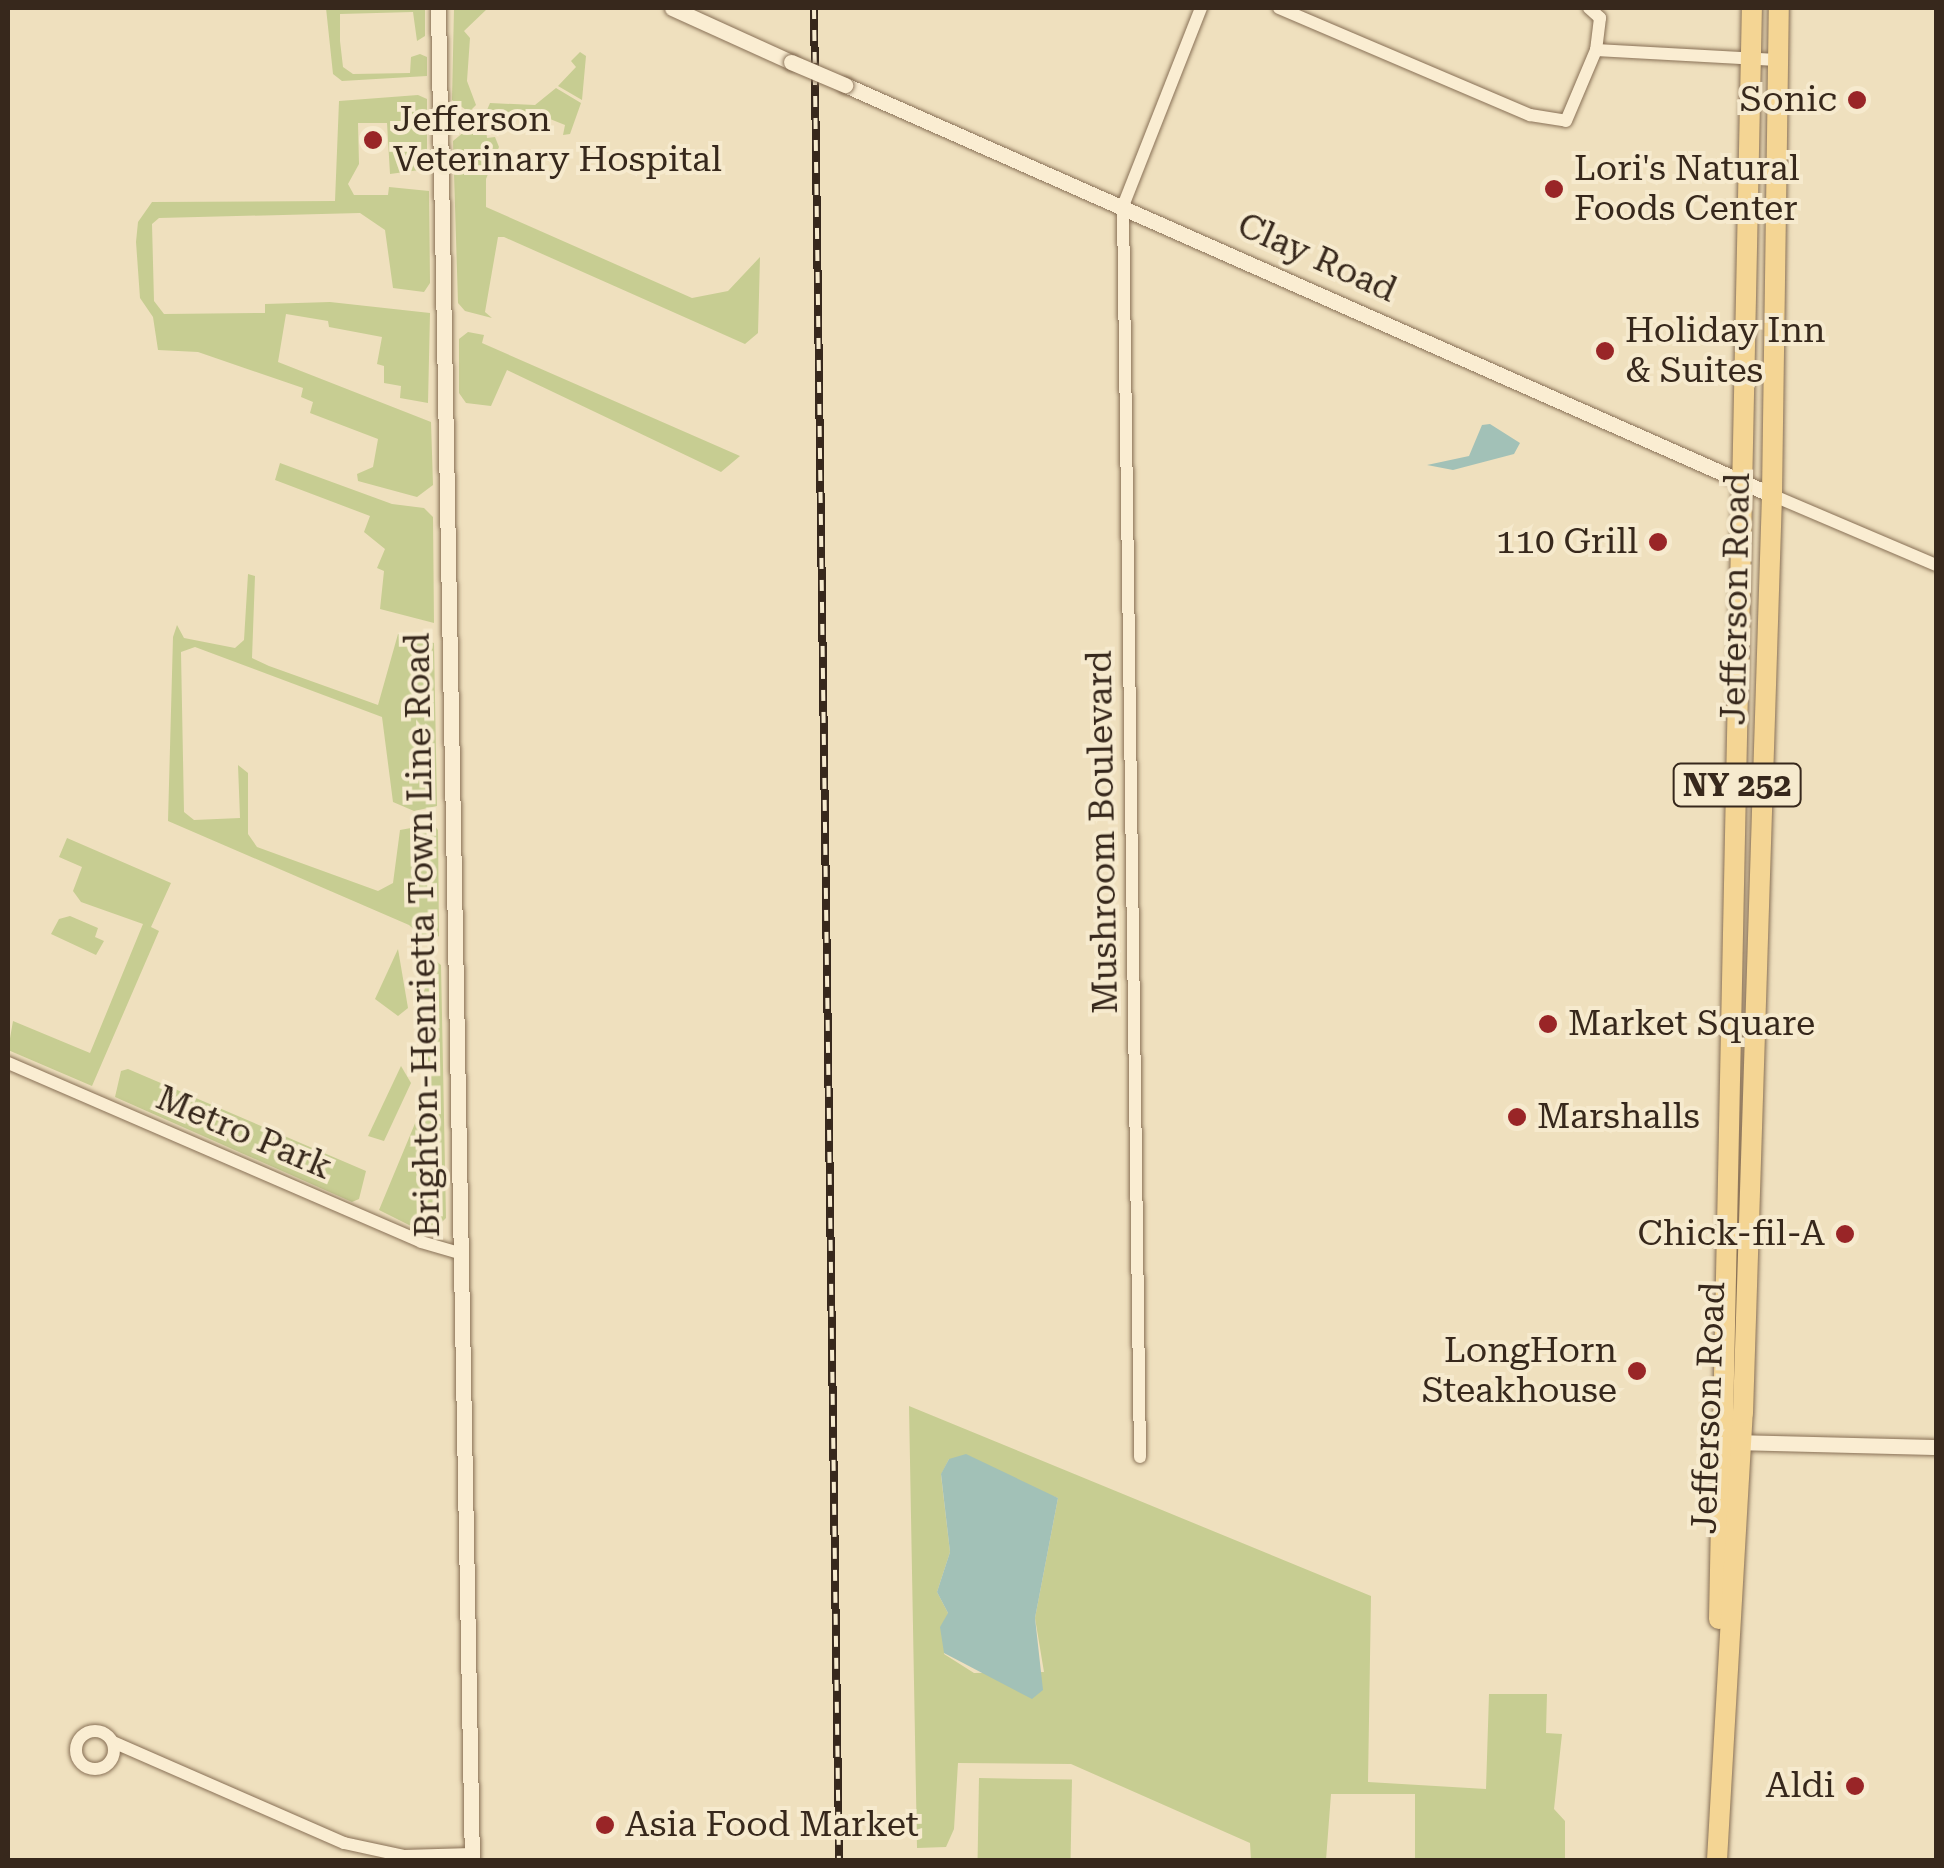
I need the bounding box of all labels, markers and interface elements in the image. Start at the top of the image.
place label: Sonic [1740,79,1837,121]
marker: Sonic [1846,89,1868,111]
place label: Jefferson Veterinary Hospital [393,99,722,181]
marker: Jefferson Veterinary Hospital [362,129,384,151]
place label: Lori's Natural Foods Center [1574,148,1800,230]
marker: Lori's Natural Foods Center [1543,178,1565,200]
street label: Clay Road [1231,204,1403,312]
place label: Holiday Inn & Suites [1625,310,1826,392]
marker: Holiday Inn & Suites [1594,340,1616,362]
street label: Jefferson Road [1713,472,1759,726]
place label: 110 Grill [1496,521,1638,563]
marker: 110 Grill [1647,531,1669,553]
street label: Brighton-Henrietta Town Line Road [397,632,449,1238]
street label: Mushroom Boulevard [1079,650,1127,1014]
road number: NY 252 [1672,758,1802,812]
place label: Market Square [1568,1003,1815,1045]
marker: Market Square [1537,1013,1559,1035]
street label: Metro Park [150,1077,338,1189]
place label: Marshalls [1537,1096,1700,1138]
marker: Marshalls [1506,1106,1528,1128]
place label: Chick-fil-A [1638,1213,1825,1255]
marker: Chick-fil-A [1834,1223,1856,1245]
street label: Jefferson Road [1684,1281,1734,1535]
place label: LongHorn Steakhouse [1422,1330,1617,1412]
marker: LongHorn Steakhouse [1626,1360,1648,1382]
place label: Aldi [1766,1765,1835,1807]
marker: Aldi [1844,1775,1866,1797]
place label: Asia Food Market [625,1804,919,1846]
marker: Asia Food Market [594,1814,616,1836]

